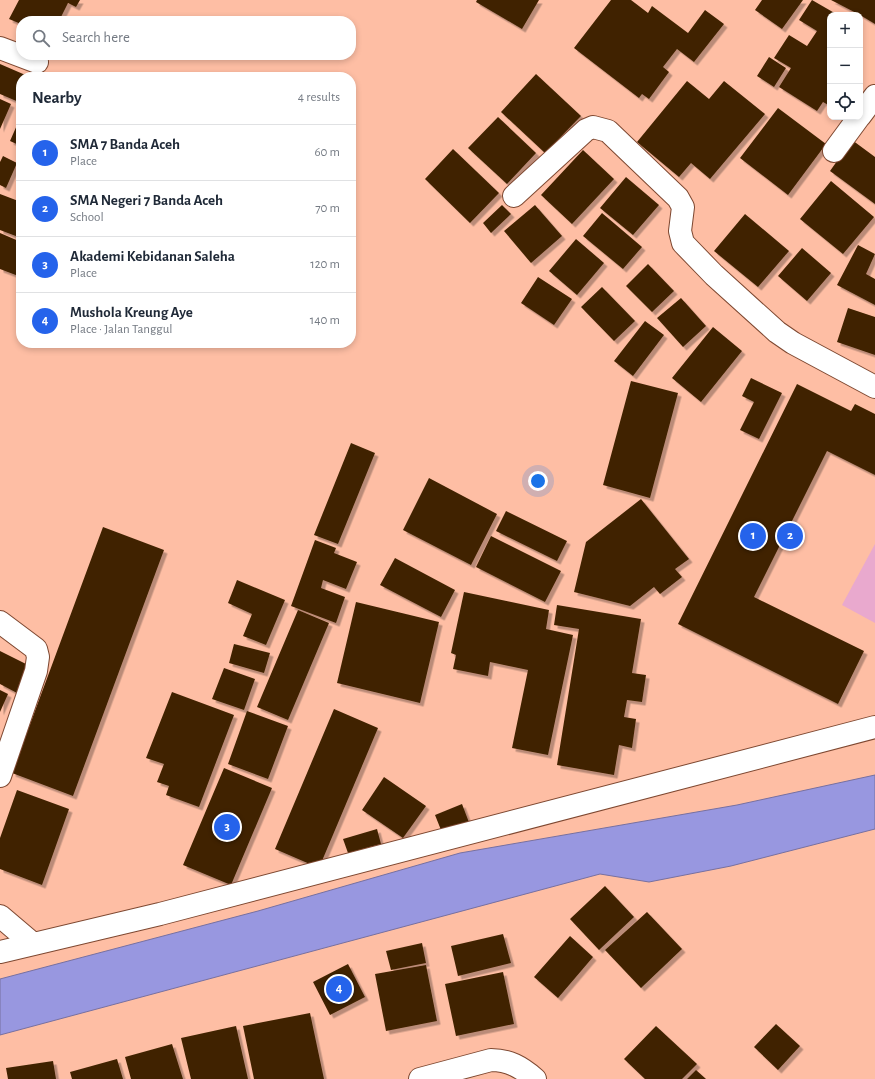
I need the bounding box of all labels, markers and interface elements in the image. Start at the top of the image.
map controls [827,12,863,120]
button: + [827,12,863,48]
search box [16,16,356,60]
icon: search [30,27,52,49]
text: Search here [62,30,130,45]
button: − [827,48,863,84]
button: locate [827,84,863,120]
text: Nearby [32,89,82,106]
text: 4 results [298,91,340,104]
text: SMA 7 Banda Aceh [70,137,180,152]
text: 1 [43,146,47,159]
text: 60 m [314,146,340,159]
text: Place [70,155,97,168]
text: SMA Negeri 7 Banda Aceh [70,193,223,208]
text: 2 [42,202,48,215]
text: 70 m [315,202,340,215]
text: School [70,211,104,224]
text: Akademi Kebidanan Saleha [70,249,235,264]
text: 3 [42,258,48,271]
text: 120 m [310,258,340,271]
text: Place [70,267,97,280]
text: Mushola Kreung Aye [70,305,193,320]
text: 4 [42,314,48,327]
text: 140 m [310,314,340,327]
text: Place · Jalan Tanggul [70,323,173,336]
your location [528,471,548,491]
pin: 1 [740,521,766,551]
pin: 2 [777,521,803,551]
pin: 3 [214,812,240,842]
pin: 4 [326,974,352,1004]

